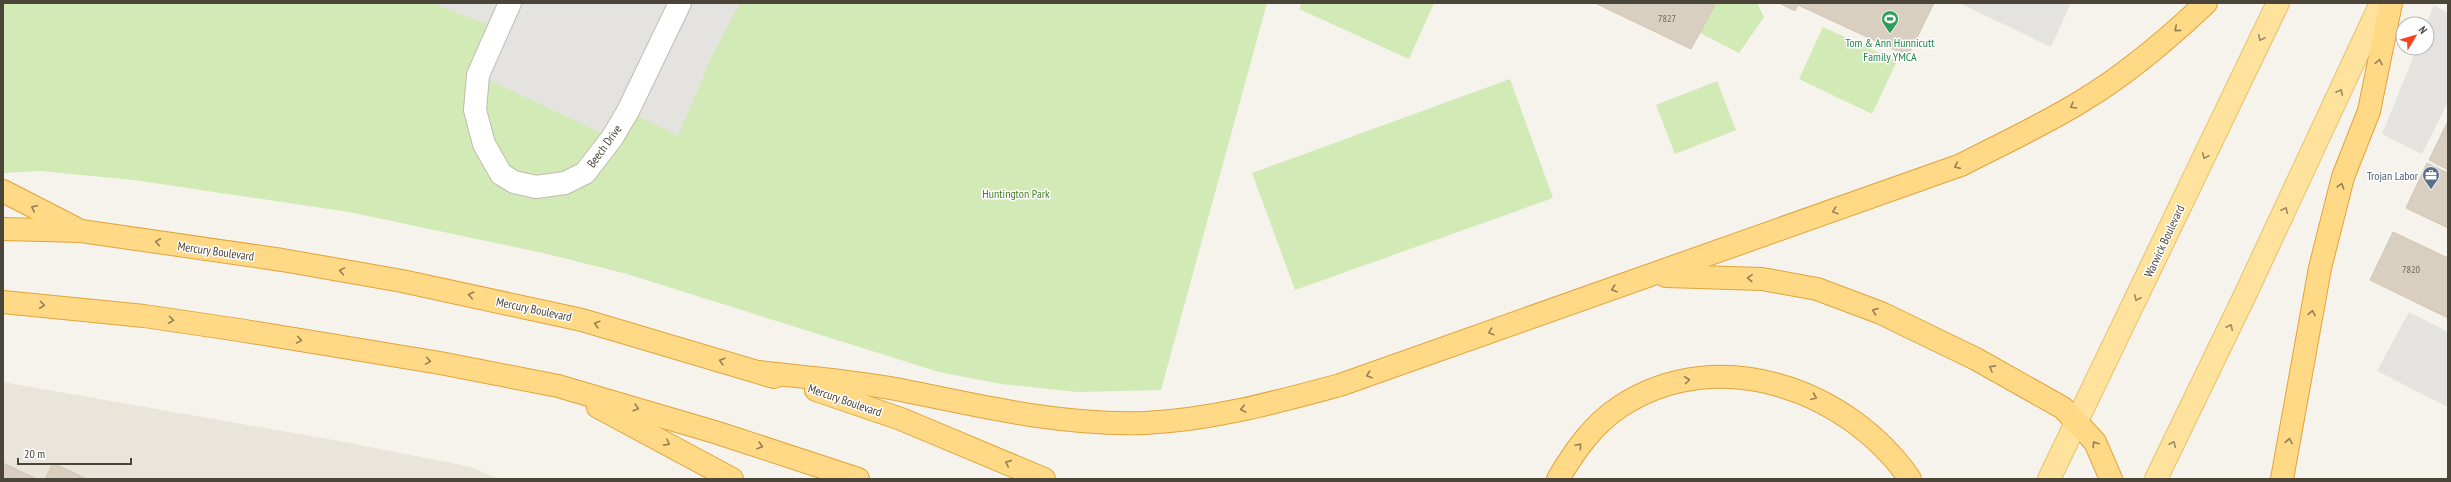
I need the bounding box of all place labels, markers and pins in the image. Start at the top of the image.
sports icon: Tom & Ann Hunnicutt Family YMCA [1880,9,1900,34]
place label: Tom & Ann Hunnicutt Family YMCA [1845,35,1935,64]
office icon: Trojan Labor [2421,165,2441,190]
place label: Trojan Labor [2367,168,2419,183]

